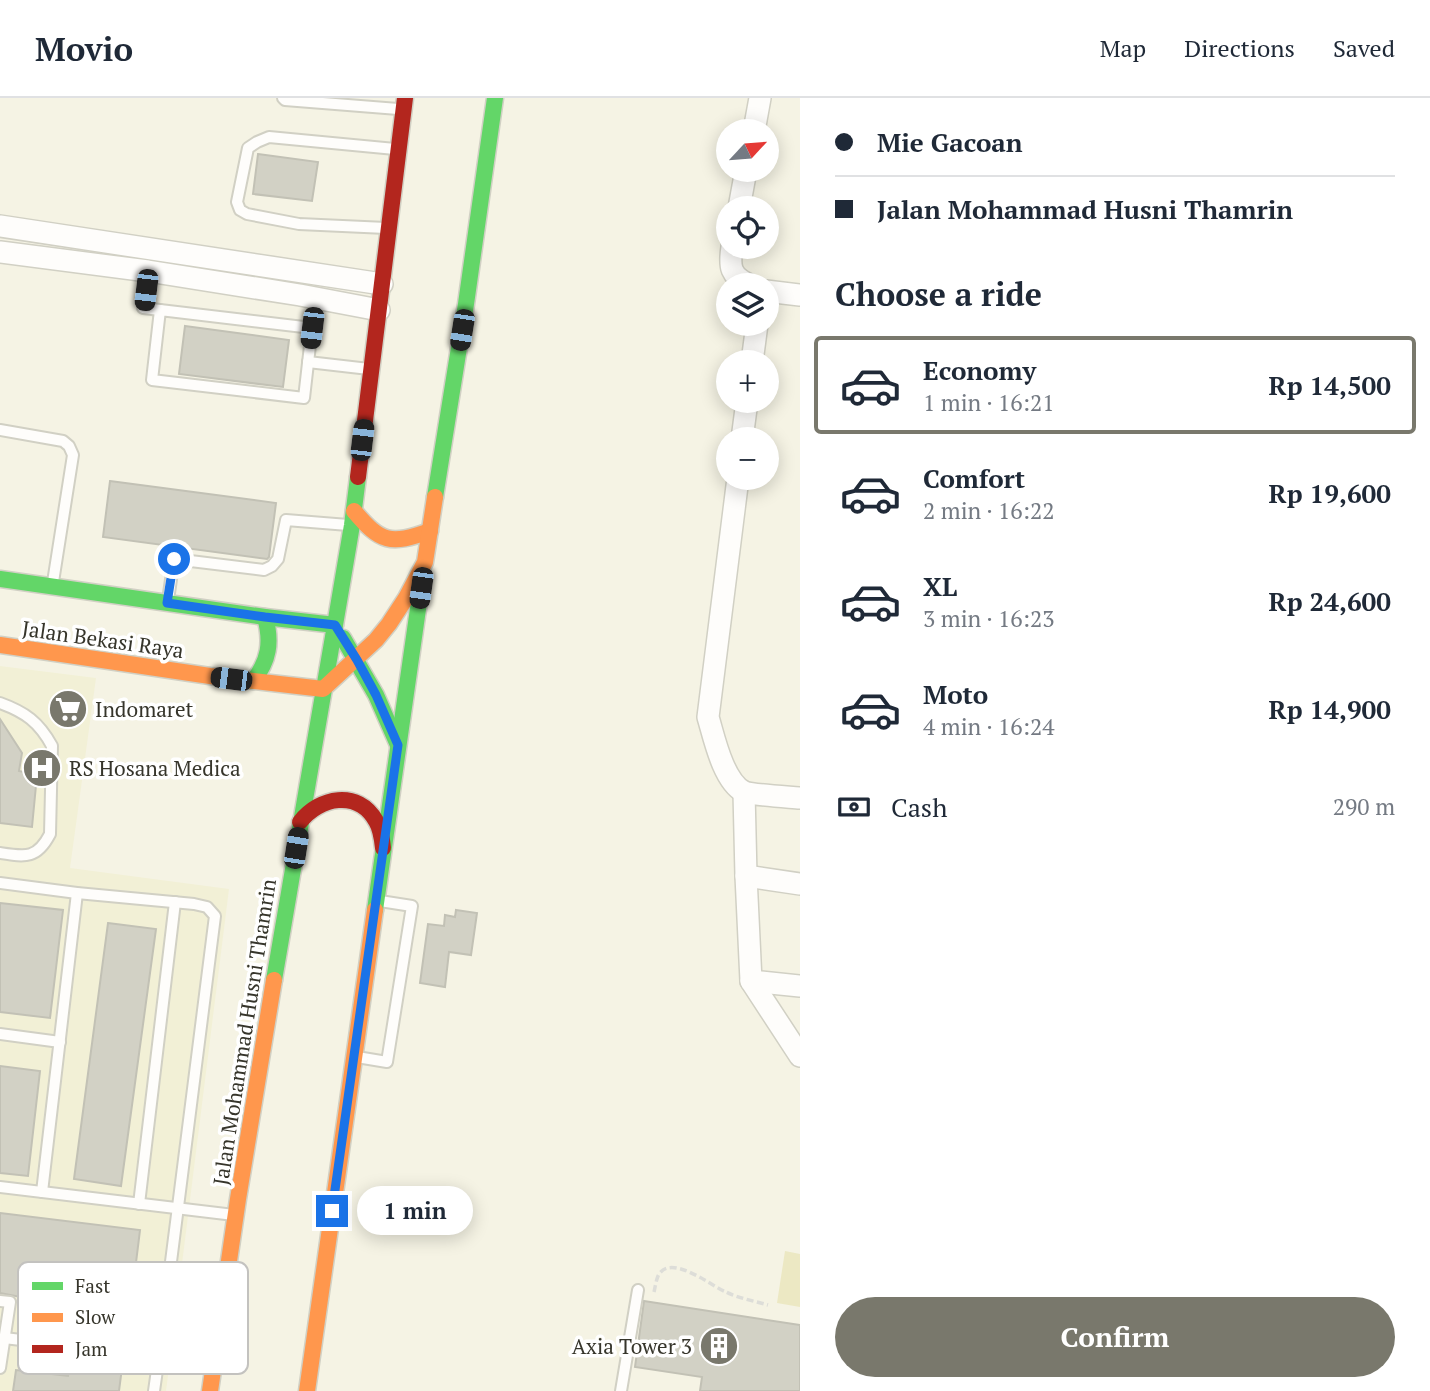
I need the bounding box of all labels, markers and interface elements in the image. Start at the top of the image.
text: Movio [35,27,133,70]
text: Map [1100,32,1146,64]
text: Directions [1184,32,1295,64]
text: Saved [1333,32,1395,64]
north arrow [716,119,779,182]
map controls [716,119,779,490]
text: Mie Gacoan [877,125,1023,159]
text: Jalan Mohammad Husni Thamrin [877,192,1293,226]
button: locate [716,196,779,259]
car [134,268,159,312]
button: layers [716,273,779,336]
text: Choose a ride [835,273,1042,315]
car [300,306,325,350]
car [449,308,476,352]
button: + [716,350,779,413]
text: Economy [923,353,1036,387]
icon: car [839,354,902,417]
text: Rp 14,500 [1269,368,1391,402]
text: 1 min · 16:21 [923,387,1055,418]
car [350,418,375,462]
button: − [716,427,779,490]
text: Comfort [923,461,1025,495]
icon: car [839,462,902,525]
text: Rp 19,600 [1269,476,1391,510]
text: 2 min · 16:22 [923,495,1055,526]
route start [158,543,190,575]
car [408,566,435,610]
text: XL [923,569,957,603]
icon: car [839,570,902,633]
text: Rp 24,600 [1269,584,1391,618]
text: 3 min · 16:23 [923,603,1055,634]
street label: Jalan Bekasi Raya [20,614,186,664]
car [209,666,254,692]
text: Moto [923,677,988,711]
icon: car [839,678,902,741]
supermarket icon: Indomaret [47,688,89,730]
text: Rp 14,900 [1269,692,1391,726]
place label: Indomaret [95,695,193,723]
text: 4 min · 16:24 [923,711,1055,742]
hospital icon: RS Hosana Medica [21,747,63,789]
place label: RS Hosana Medica [69,754,241,782]
icon: cash [835,788,873,826]
text: Cash [891,790,947,824]
text: 290 m [1333,791,1395,822]
car [283,826,310,870]
street label: Jalan Mohammad Husni Thamrin [206,876,282,1187]
callout: 1 min [356,1186,472,1236]
route end [316,1195,348,1227]
text: 1 min [384,1195,446,1226]
legend [18,1262,248,1374]
text: Fast [75,1273,110,1298]
button: Confirm [835,1297,1395,1377]
text: Slow [75,1304,116,1329]
building icon: Axia Tower 3 [698,1325,740,1367]
place label: Axia Tower 3 [572,1332,692,1360]
text: Jam [75,1336,108,1361]

